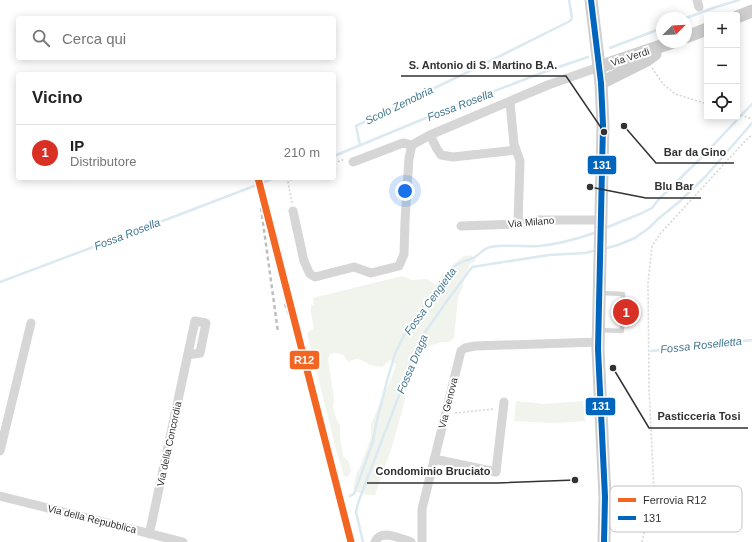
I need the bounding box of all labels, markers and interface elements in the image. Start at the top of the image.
north arrow [656,12,692,48]
map controls [704,12,740,120]
button: + [704,12,740,48]
search box [16,16,336,60]
icon: search [30,27,52,49]
text: Cerca qui [62,30,126,47]
street label: Via Verdi [609,46,651,68]
button: − [704,48,740,84]
callout: S. Antonio di S. Martino B.A. [401,53,566,76]
text: S. Antonio di S. Martino B.A. [409,59,557,71]
water label: Scolo Zenobria [363,83,435,127]
button: locate [704,84,740,120]
water label: Fossa Rosella [425,87,495,123]
text: Vicino [32,88,83,107]
text: IP [70,137,84,154]
callout: Bar da Gino [656,140,734,163]
text: 1 [41,145,49,160]
text: 210 m [284,145,320,160]
text: Bar da Gino [664,146,726,158]
text: Distributore [70,154,136,169]
line badge: 131 [587,155,617,175]
text: 131 [593,159,611,171]
callout: Blu Bar [646,175,701,198]
text: Blu Bar [654,180,694,192]
your location [395,181,415,201]
street label: Via Milano [507,214,555,230]
water label: Fossa Rosella [92,216,162,252]
water label: Fossa Cengietta [402,265,458,337]
pin: 1 [613,297,639,327]
water label: Fossa Draga [394,333,430,395]
water label: Fossa Roselletta [660,335,742,355]
line badge: R12 [289,350,320,370]
text: R12 [294,354,314,366]
street label: Via Genova [436,376,460,430]
line badge: 131 [585,397,616,416]
street label: Via della Concordia [155,400,183,487]
text: 131 [592,400,610,412]
callout: Pasticceria Tosi [649,405,748,428]
text: Pasticceria Tosi [658,410,740,422]
callout: Condomimio Bruciato [367,460,498,483]
text: Condomimio Bruciato [376,465,491,477]
legend [610,486,742,532]
text: Ferrovia R12 [643,494,707,506]
street label: Via della Repubblica [47,503,138,535]
text: 131 [643,512,661,524]

